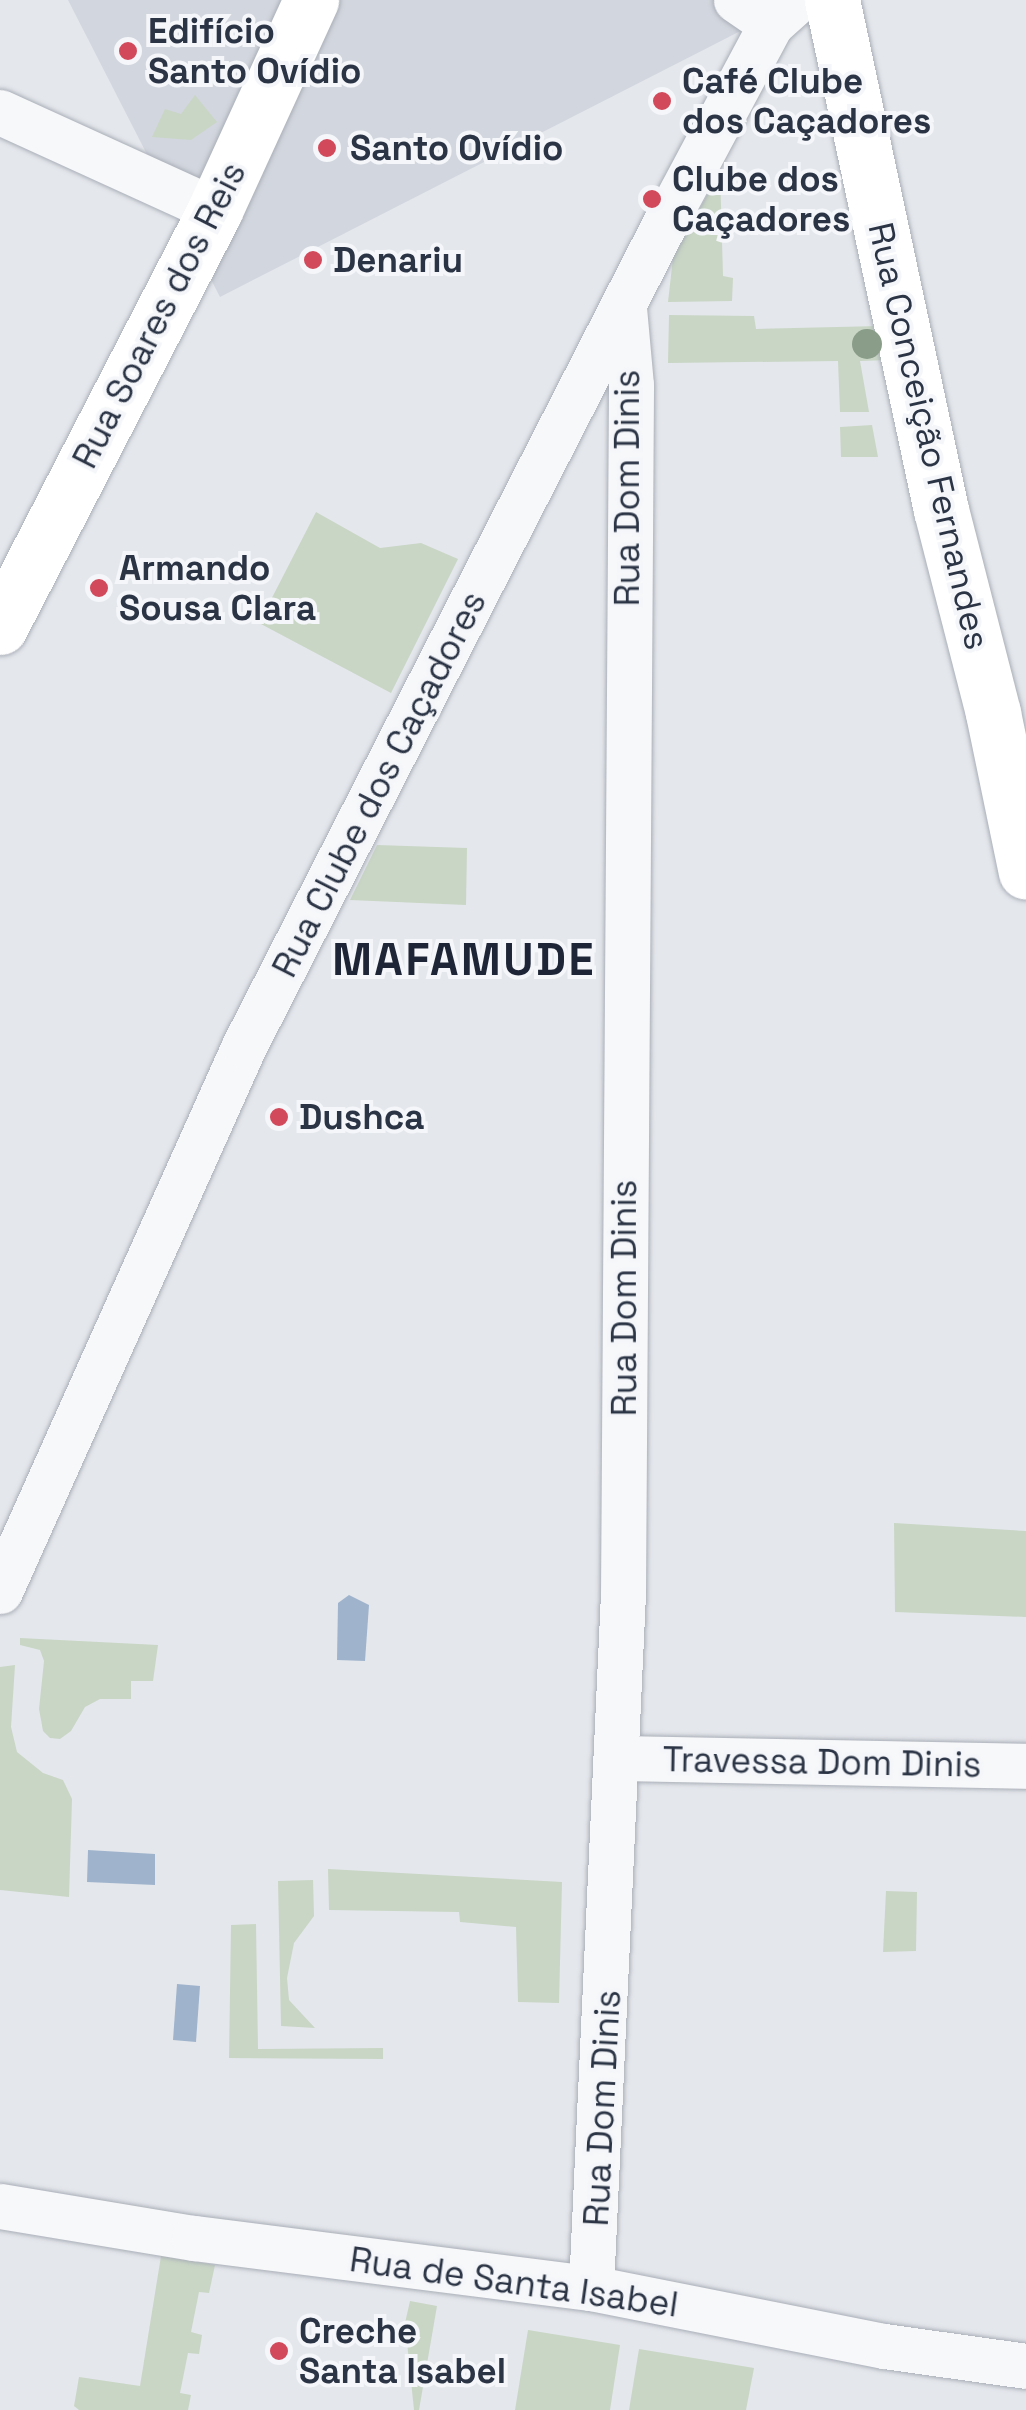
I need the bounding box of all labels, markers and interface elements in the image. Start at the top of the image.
place label: Edifício Santo Ovídio [148,10,361,92]
marker: Edifício Santo Ovídio [117,40,139,62]
place label: Café Clube dos Caçadores [682,60,931,142]
marker: Café Clube dos Caçadores [651,90,673,112]
place label: Santo Ovídio [350,127,563,169]
marker: Santo Ovídio [314,135,340,161]
street label: Rua Soares dos Reis [64,155,254,475]
place label: Clube dos Caçadores [672,158,850,240]
marker: Clube dos Caçadores [641,188,663,210]
street label: Rua Conceição Fernandes [859,218,999,654]
place label: Denariu [333,239,463,281]
marker: Denariu [302,249,324,271]
street label: Rua Dom Dinis [606,370,648,606]
place label: Armando Sousa Clara [119,547,316,629]
marker: Armando Sousa Clara [88,577,110,599]
street label: Rua Clube dos Caçadores [263,584,495,984]
district label: MAFAMUDE [332,933,596,987]
place label: Dushca [299,1096,425,1138]
marker: Dushca [268,1106,290,1128]
street label: Rua Dom Dinis [603,1180,645,1416]
street label: Travessa Dom Dinis [662,1738,982,1786]
street label: Rua Dom Dinis [575,1989,629,2227]
street label: Rua de Santa Isabel [347,2238,681,2326]
place label: Creche Santa Isabel [299,2310,506,2392]
marker: Creche Santa Isabel [268,2340,290,2362]

